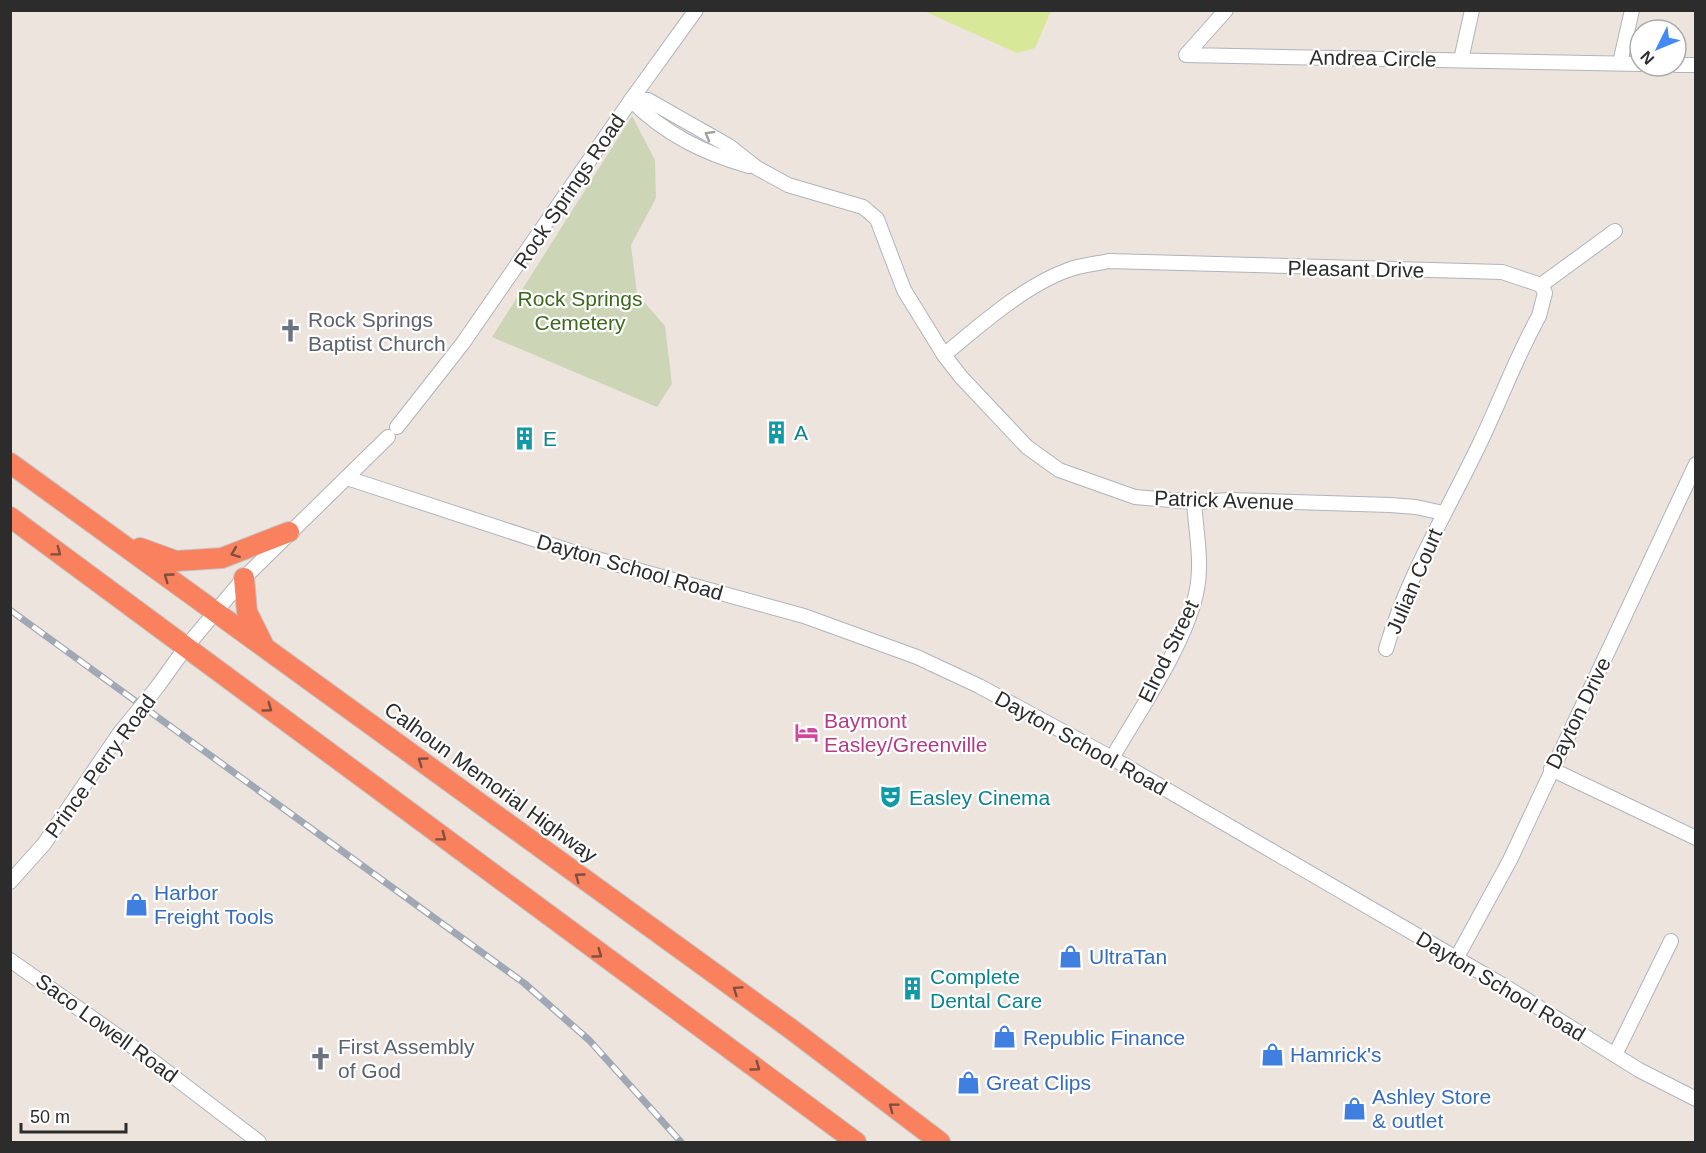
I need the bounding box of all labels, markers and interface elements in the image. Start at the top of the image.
north arrow [1628,18,1688,78]
street label: Andrea Circle [1309,45,1437,71]
text: N [1637,48,1658,68]
street label: Rock Springs Road [509,110,629,272]
one-way arrow [705,131,715,142]
street label: Pleasant Drive [1288,256,1424,282]
park label: Rock Springs Cemetery [518,287,642,334]
place label: Rock Springs Baptist Church [308,308,446,355]
church icon: Rock Springs Baptist Church [277,318,303,344]
building icon: A [763,419,789,445]
place label: A [794,421,808,444]
building icon: E [512,425,538,451]
place label: E [543,427,557,450]
street label: Patrick Avenue [1154,486,1294,514]
street label: Julian Court [1382,525,1447,637]
street label: Dayton School Road [534,529,726,605]
one-way arrow [51,545,62,556]
one-way arrow [230,546,241,558]
one-way arrow [164,573,175,584]
street label: Elrod Street [1133,596,1203,706]
street label: Dayton Drive [1541,653,1615,773]
street label: Dayton School Road [991,686,1171,800]
street label: Prince Perry Road [40,690,160,842]
street label: Calhoun Memorial Highway [380,697,602,867]
one-way arrow [262,701,273,712]
place label: Baymont Easley/Greenville [824,709,987,756]
hotel icon: Baymont Easley/Greenville [793,719,819,745]
one-way arrow [417,757,428,768]
theatre icon: Easley Cinema [878,784,904,810]
place label: Easley Cinema [909,786,1051,809]
one-way arrow [435,830,446,841]
one-way arrow [574,873,585,884]
place label: Harbor Freight Tools [154,881,274,928]
shop icon: Harbor Freight Tools [123,891,149,917]
street label: Dayton School Road [1413,927,1589,1045]
shop icon: UltraTan [1058,943,1084,969]
place label: UltraTan [1089,945,1167,968]
one-way arrow [591,946,602,957]
place label: Complete Dental Care [930,965,1042,1012]
street label: Saco Lowell Road [32,969,182,1087]
building icon: Complete Dental Care [899,975,925,1001]
one-way arrow [733,986,744,997]
shop icon: Republic Finance [992,1024,1018,1050]
place label: Republic Finance [1023,1026,1185,1049]
place label: First Assembly of God [338,1035,475,1082]
shop icon: Hamrick's [1259,1041,1285,1067]
place label: Hamrick's [1290,1043,1382,1066]
church icon: First Assembly of God [307,1045,333,1071]
one-way arrow [750,1060,761,1071]
shop icon: Great Clips [955,1069,981,1095]
place label: Great Clips [986,1071,1091,1094]
place label: Ashley Store & outlet [1372,1085,1491,1132]
shop icon: Ashley Store & outlet [1341,1095,1367,1121]
scale bar [21,1096,126,1134]
one-way arrow [889,1103,900,1114]
text: 50 m [30,1107,70,1127]

